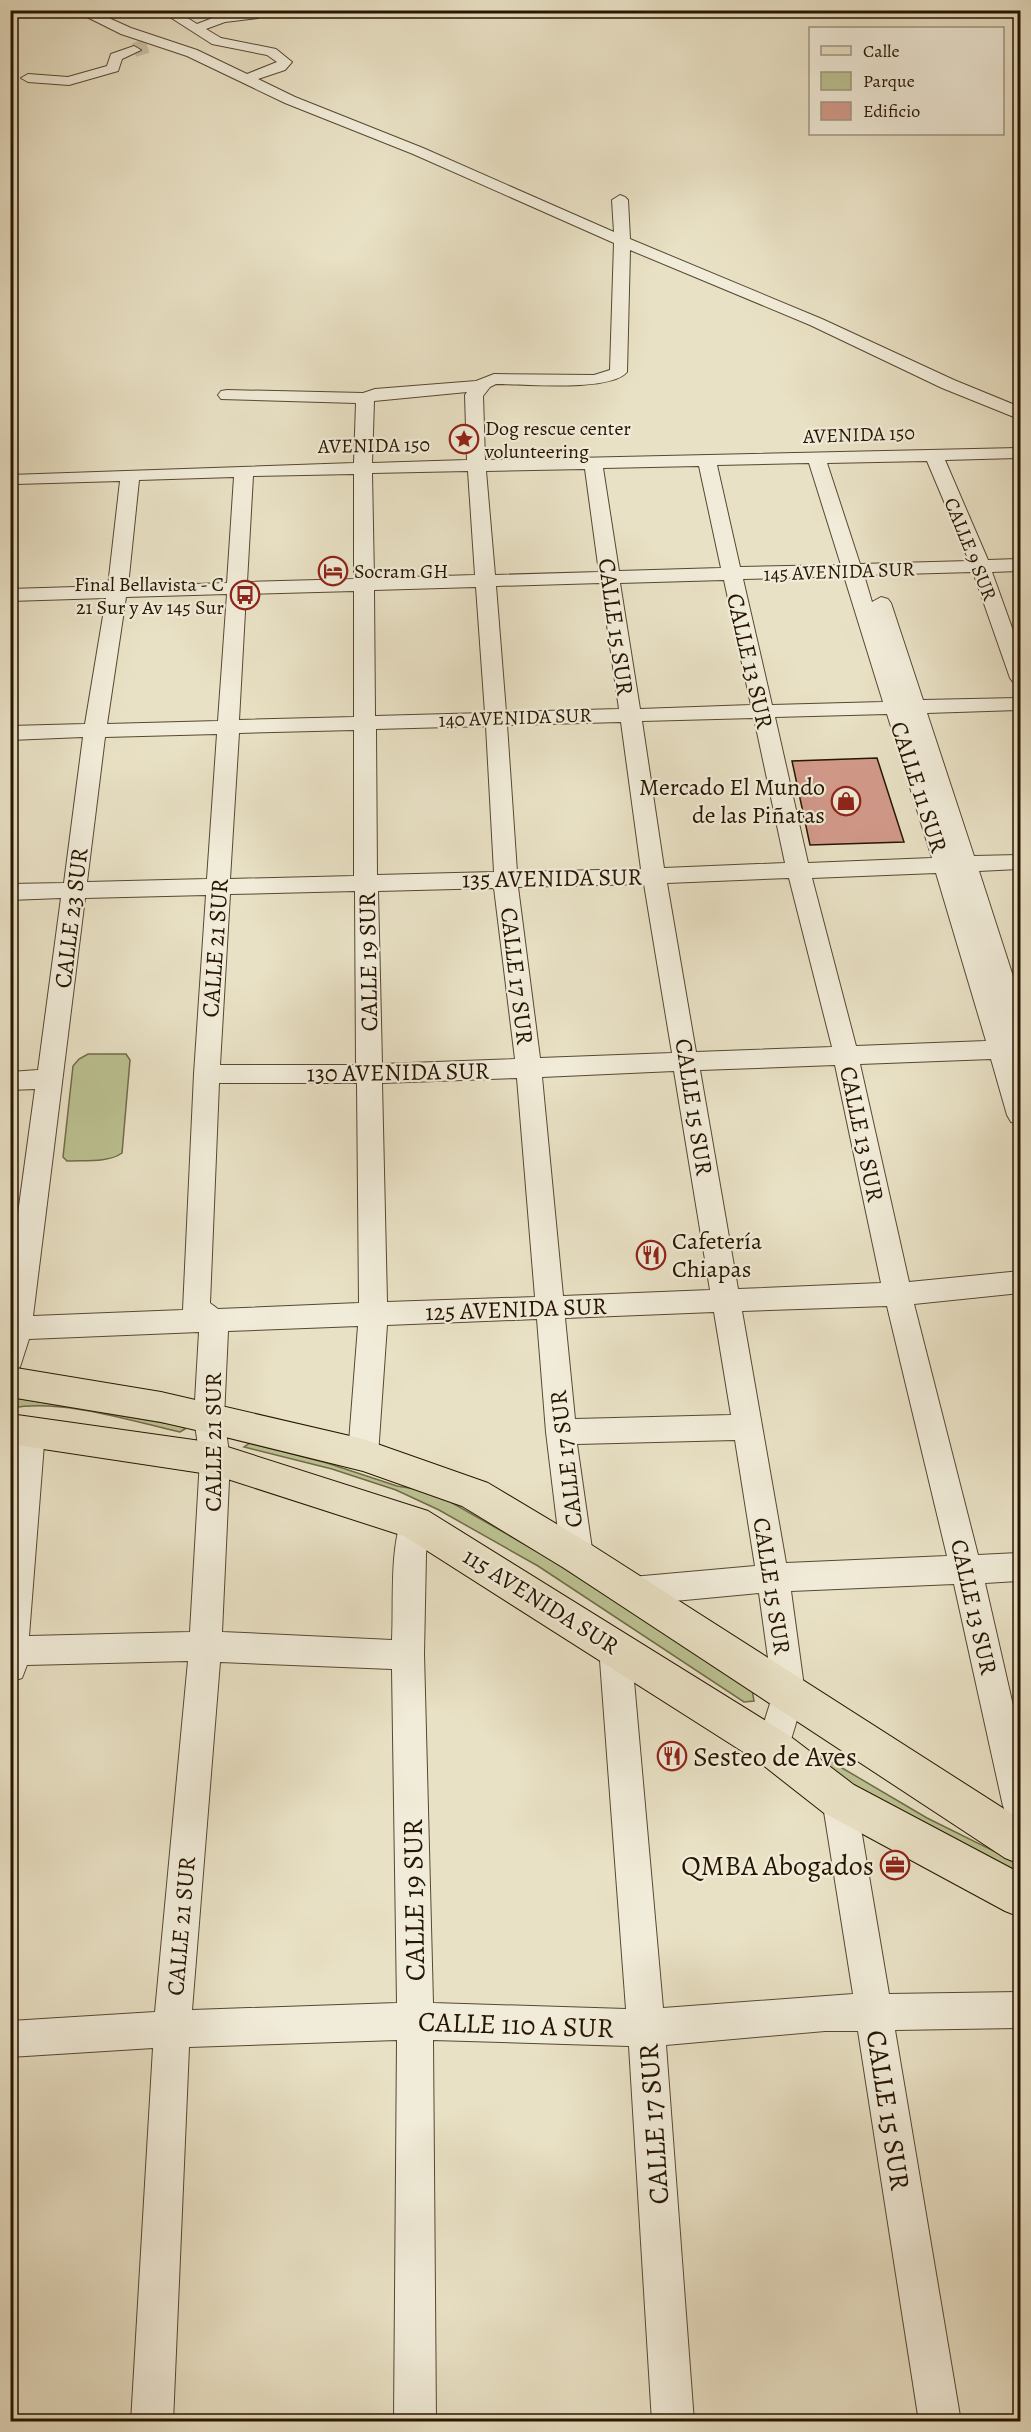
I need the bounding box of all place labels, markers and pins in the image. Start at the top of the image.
place label: Dog rescue center volunteering [484,415,631,465]
place icon: Dog rescue center volunteering [448,423,480,455]
hotel icon: Socram GH [317,555,349,587]
place label: Socram GH [354,558,448,585]
place label: Final Bellavista - C 21 Sur y Av 145 Sur [74,571,224,621]
bus stop icon: Final Bellavista - C 21 Sur y Av 145 Sur [229,579,261,611]
place label: Mercado El Mundo de las Piñatas [639,771,825,831]
shop icon: Mercado El Mundo de las Piñatas [830,785,862,817]
place label: Cafetería Chiapas [672,1225,763,1285]
restaurant icon: Cafetería Chiapas [635,1239,667,1271]
place label: Sesteo de Aves [693,1738,857,1776]
restaurant icon: Sesteo de Aves [656,1740,688,1772]
place label: QMBA Abogados [681,1847,874,1885]
office icon: QMBA Abogados [879,1849,911,1881]

